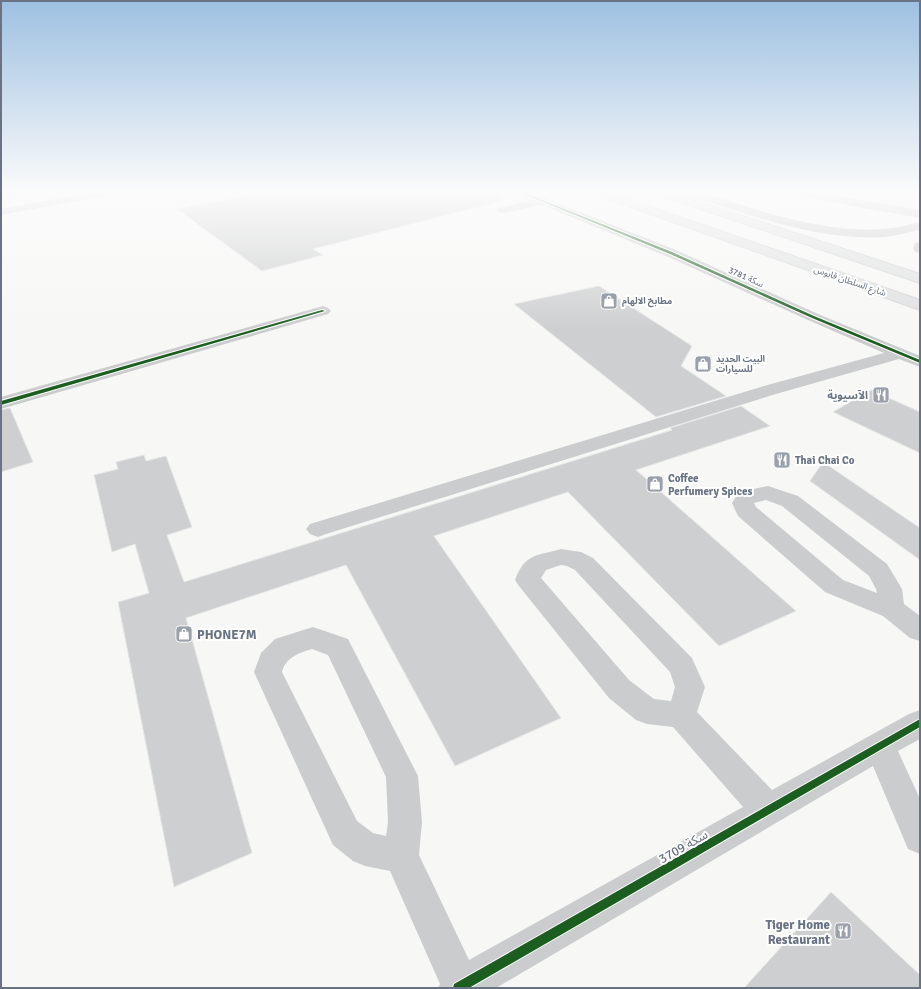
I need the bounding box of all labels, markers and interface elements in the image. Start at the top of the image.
street label: شارع السلطان قابوس [812,264,887,300]
street label: سكة 3781 [726,265,765,290]
shop icon: مطابخ الالهام [599,291,619,311]
place label: مطابخ الالهام [622,296,672,308]
shop icon: البيت الجديد للسيارات [693,354,713,374]
place label: البيت الجديد للسيارات [716,354,765,375]
restaurant icon: الآسيوية [871,385,891,405]
place label: الآسيوية [827,389,868,402]
restaurant icon: Thai Chai Co [772,450,792,470]
place label: Thai Chai Co [795,454,855,467]
place label: Coffee Perfumery Spices [668,472,752,498]
shop icon: Coffee Perfumery Spices [645,474,665,494]
shop icon: PHONE7M [174,624,194,644]
place label: PHONE7M [197,627,257,643]
street label: سكة 3709 [656,826,711,867]
place label: Tiger Home Restaurant [765,917,831,948]
restaurant icon: Tiger Home Restaurant [833,921,853,941]

